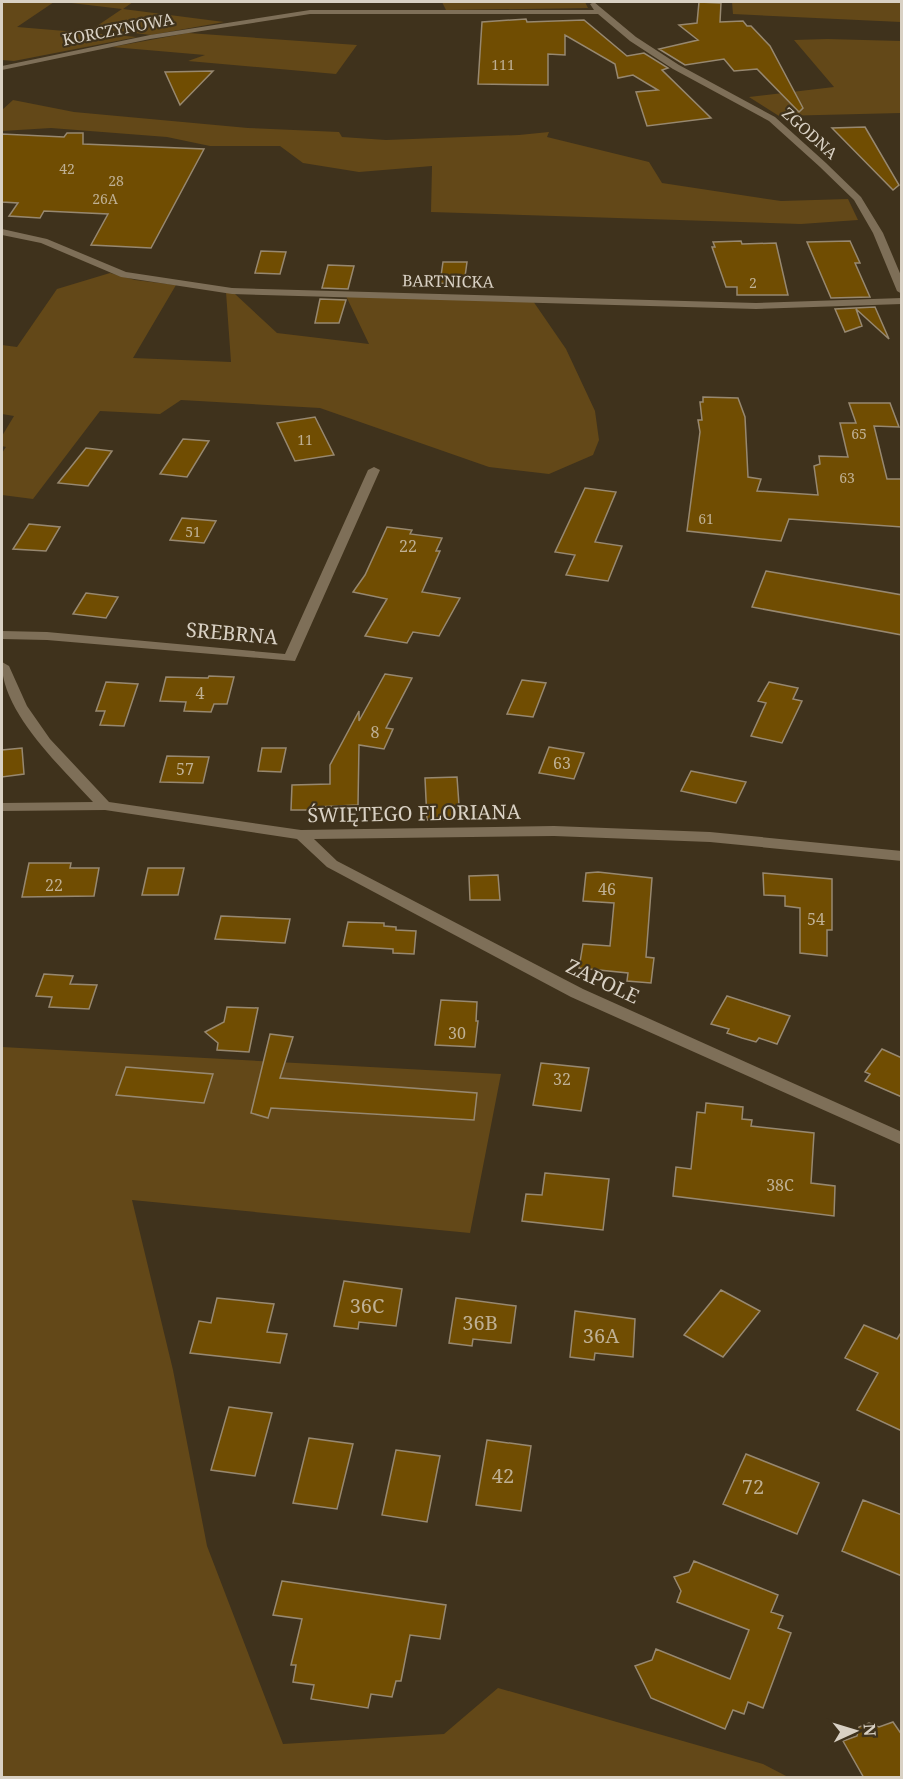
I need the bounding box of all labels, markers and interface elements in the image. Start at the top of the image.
street label: KORCZYNOWA [60,7,176,51]
house number: 111 [491,55,515,74]
street label: ZGODNA [777,102,843,164]
house number: 42 [59,159,75,178]
house number: 28 [108,171,124,190]
house number: 26A [92,189,118,208]
street label: BARTNICKA [402,269,495,293]
house number: 2 [749,273,757,292]
house number: 65 [851,424,867,443]
house number: 11 [297,430,313,449]
house number: 63 [839,468,855,487]
house number: 61 [698,509,714,528]
house number: 51 [185,522,201,541]
house number: 22 [399,535,417,557]
street label: SREBRNA [185,616,280,651]
house number: 4 [196,682,205,704]
house number: 8 [371,721,380,743]
house number: 63 [553,752,571,774]
house number: 57 [176,758,194,780]
street label: ŚWIĘTEGO FLORIANA [307,798,522,828]
house number: 22 [45,874,63,896]
house number: 46 [598,878,616,900]
house number: 54 [807,908,825,930]
street label: ZAPOLE [562,952,644,1010]
house number: 30 [448,1022,466,1044]
house number: 32 [553,1068,571,1090]
house number: 38C [766,1174,794,1196]
house number: 36C [350,1292,384,1319]
house number: 36B [462,1309,498,1336]
house number: 36A [583,1322,620,1349]
house number: 42 [492,1462,514,1489]
house number: 72 [742,1473,764,1500]
north arrow [825,1701,885,1761]
text: N [859,1723,881,1737]

